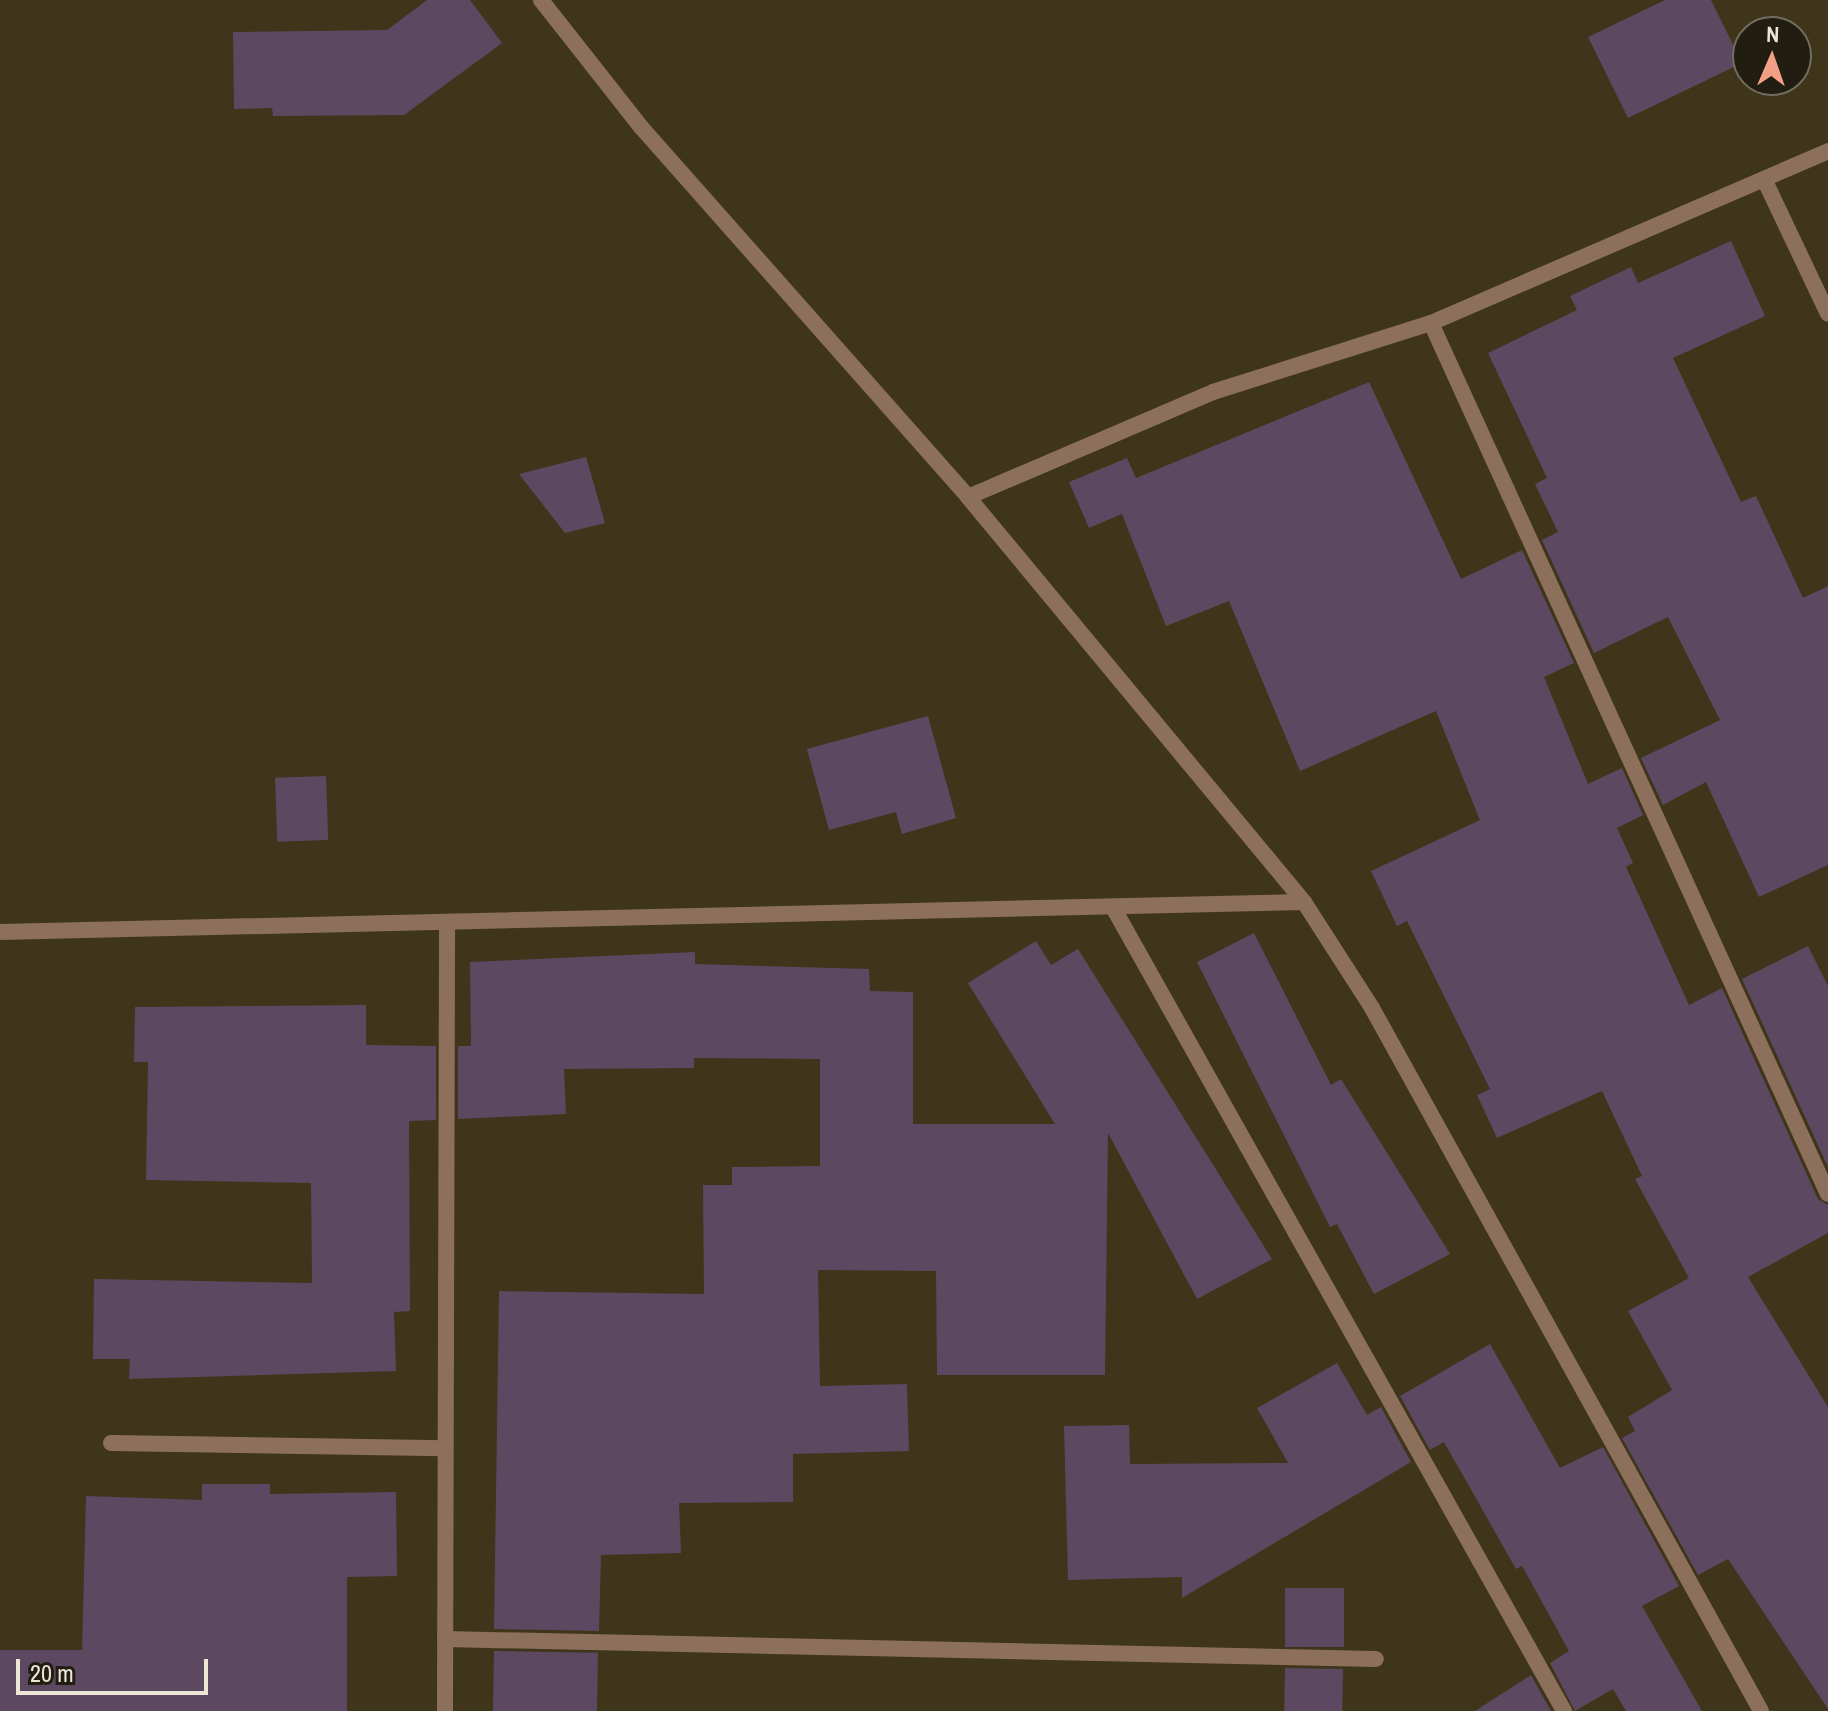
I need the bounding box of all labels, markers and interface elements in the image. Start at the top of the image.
north arrow [1732,16,1812,96]
text: N [1766,19,1780,49]
scale bar [20,1643,212,1693]
text: 20 m [30,1657,74,1689]

